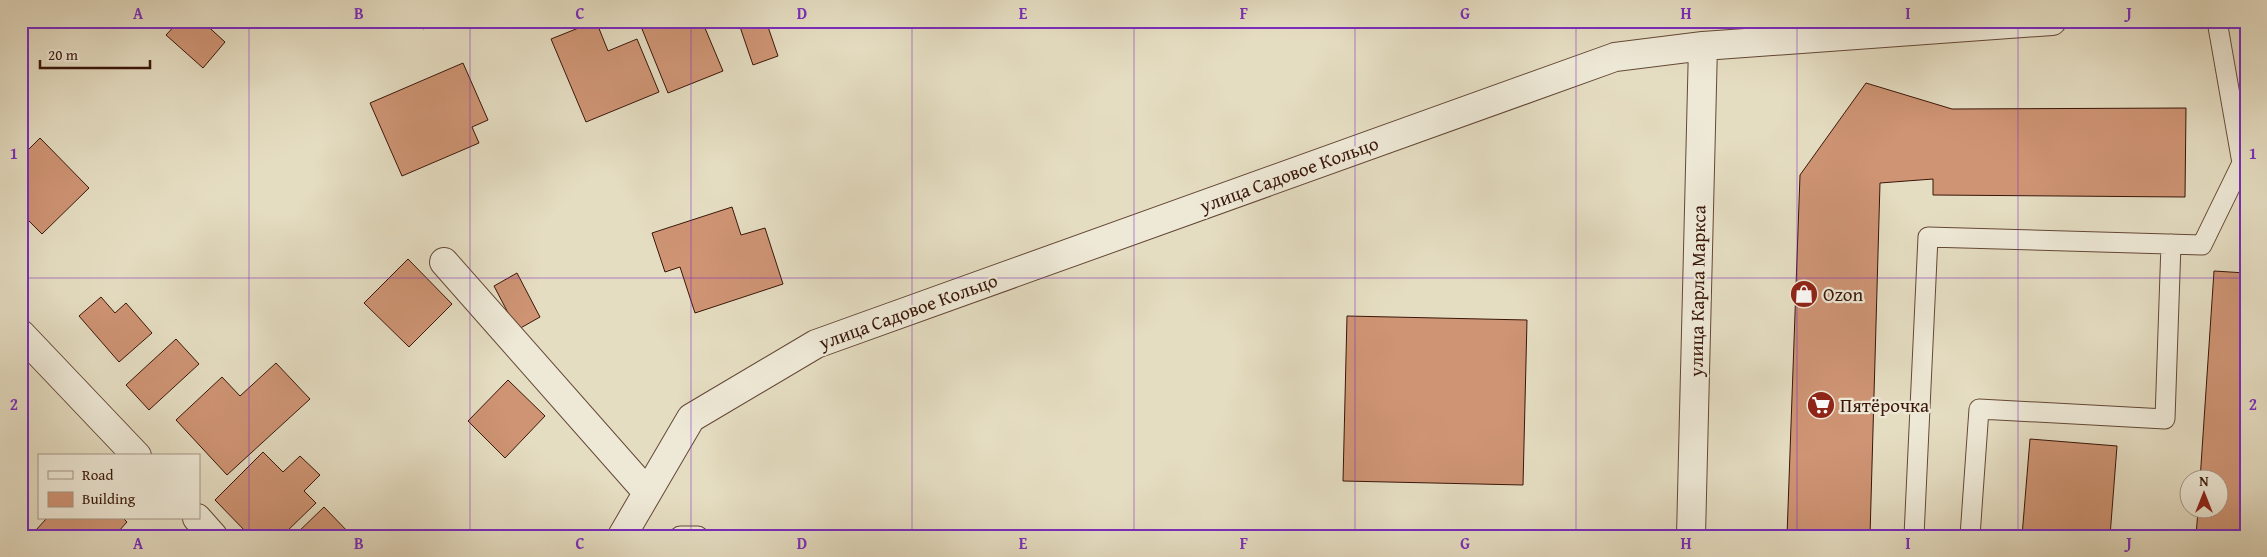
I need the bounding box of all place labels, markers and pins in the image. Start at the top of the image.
shop icon: Ozon [1789,279,1819,309]
place label: Ozon [1823,280,1864,308]
supermarket icon: Пятёрочка [1806,390,1836,420]
place label: Пятёрочка [1840,391,1929,419]

